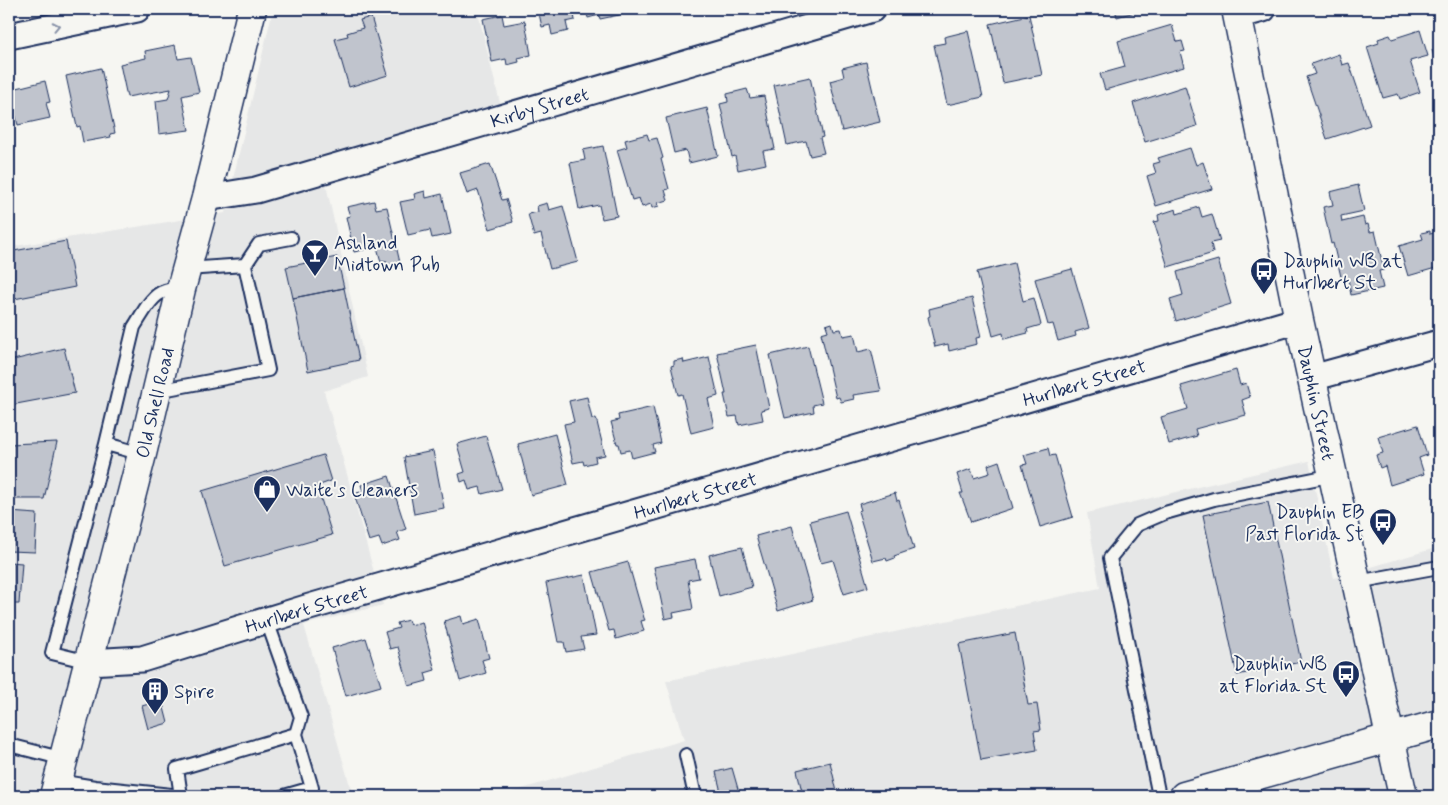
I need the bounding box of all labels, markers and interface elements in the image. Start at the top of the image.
one-way arrow [52,21,61,32]
street label: Kirby Street [488,82,592,134]
place label: Ashland Midtown Pub [334,231,440,278]
bar icon: Ashland Midtown Pub [300,238,330,277]
place label: Dauphin WB at Hurlbert St [1283,249,1402,296]
bus stop icon: Dauphin WB at Hurlbert St [1249,256,1279,295]
street label: Dauphin Street [1291,343,1340,463]
street label: Old Shell Road [130,345,181,461]
street label: Hurlbert Street [1020,354,1149,414]
street label: Hurlbert Street [631,467,760,526]
shop icon: Waite's Cleaners [252,474,282,513]
place label: Waite's Cleaners [286,478,418,503]
place label: Dauphin EB Past Florida St [1245,500,1364,547]
bus stop icon: Dauphin EB Past Florida St [1368,507,1398,546]
street label: Hurlbert Street [242,580,371,640]
place label: Dauphin WB at Florida St [1219,652,1327,699]
bus stop icon: Dauphin WB at Florida St [1331,659,1361,698]
building icon: Spire [140,676,170,715]
place label: Spire [174,680,215,705]

